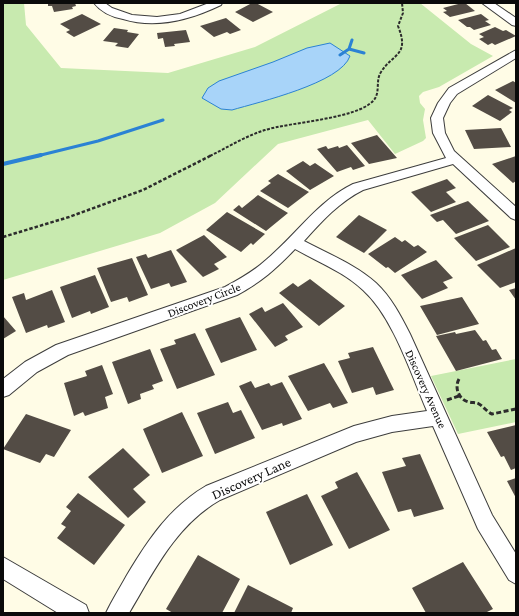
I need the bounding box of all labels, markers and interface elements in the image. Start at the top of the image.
street label: Discovery Circle [166,280,242,320]
street label: Discovery Avenue [402,347,450,431]
street label: Discovery Lane [209,453,293,503]

